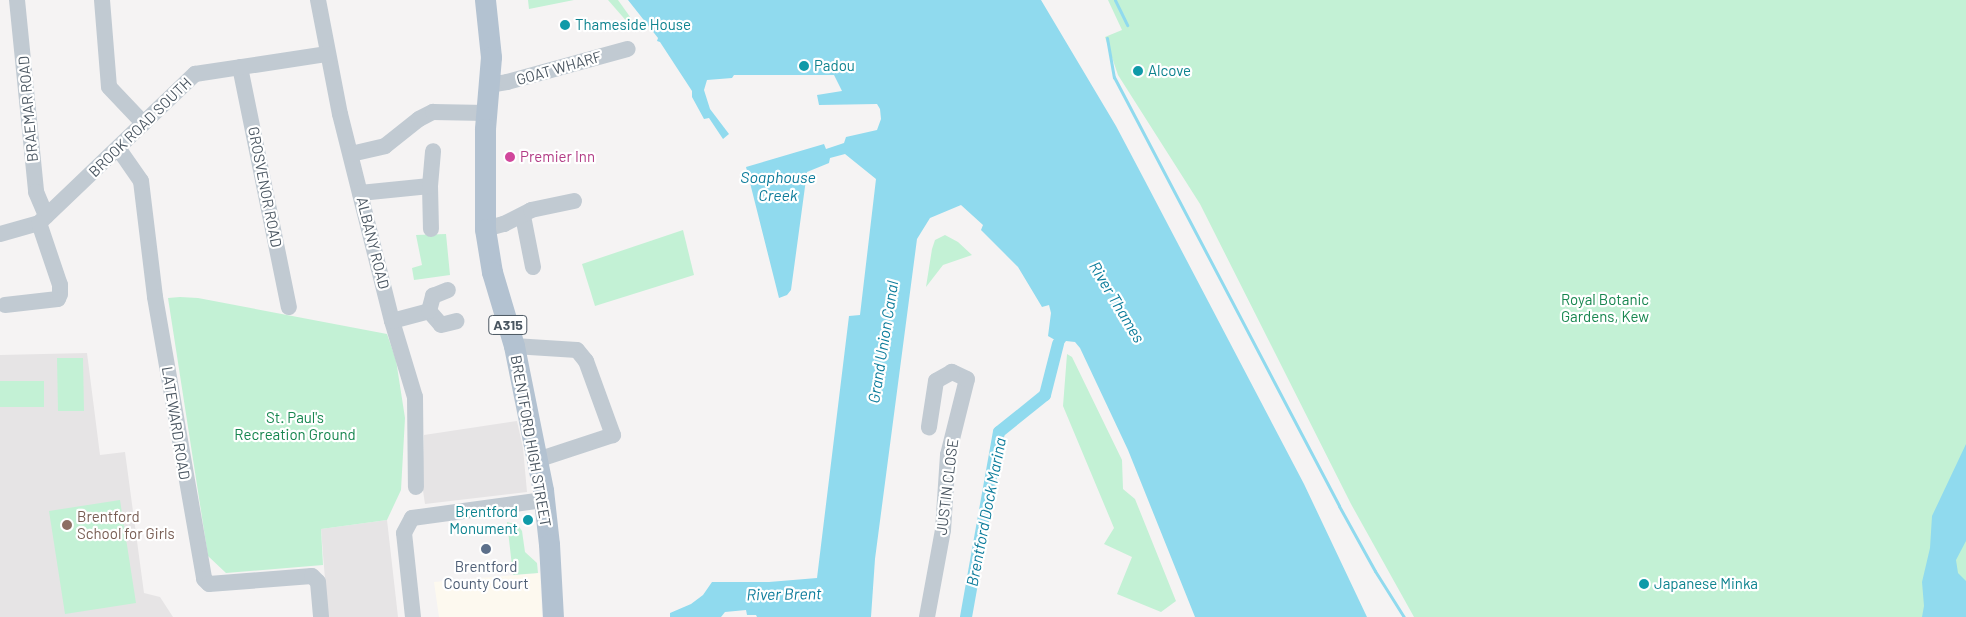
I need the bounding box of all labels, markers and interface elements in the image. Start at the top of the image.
place label: Thameside House [575,16,691,34]
marker: Thameside House [559,19,571,31]
street label: GOAT WHARF [514,47,604,89]
street label: BRAEMAR ROAD [14,55,42,163]
place label: Padou [814,57,855,75]
marker: Padou [798,60,810,72]
place label: Alcove [1148,62,1191,80]
marker: Alcove [1132,65,1144,77]
street label: BROOK ROAD SOUTH [85,73,195,181]
street label: GROSVENOR ROAD [244,125,286,249]
place label: Premier Inn [520,148,595,166]
marker: Premier Inn [504,151,516,163]
water label: Soaphouse Creek [740,167,816,205]
street label: ALBANY ROAD [353,195,393,291]
water label: River Thames [1085,258,1149,346]
water label: Grand Union Canal [864,279,902,405]
park label: Royal Botanic Gardens, Kew [1561,290,1649,325]
road number: A315 [488,314,528,336]
street label: BRENTFORD HIGH STREET [507,354,555,528]
street label: LATEWARD ROAD [158,365,194,481]
park label: St. Paul's Recreation Ground [234,408,356,443]
water label: Brentford Dock Marina [962,436,1010,588]
street label: JUSTIN CLOSE [932,438,962,536]
place label: Brentford Monument [449,502,518,537]
place label: Brentford School for Girls [77,507,175,542]
marker: Brentford Monument [522,514,534,526]
marker: Brentford School for Girls [61,519,73,531]
marker: Brentford County Court [480,543,492,555]
place label: Brentford County Court [443,557,529,592]
place label: Japanese Minka [1654,575,1758,593]
marker: Japanese Minka [1638,578,1650,590]
water label: River Brent [746,584,822,604]

